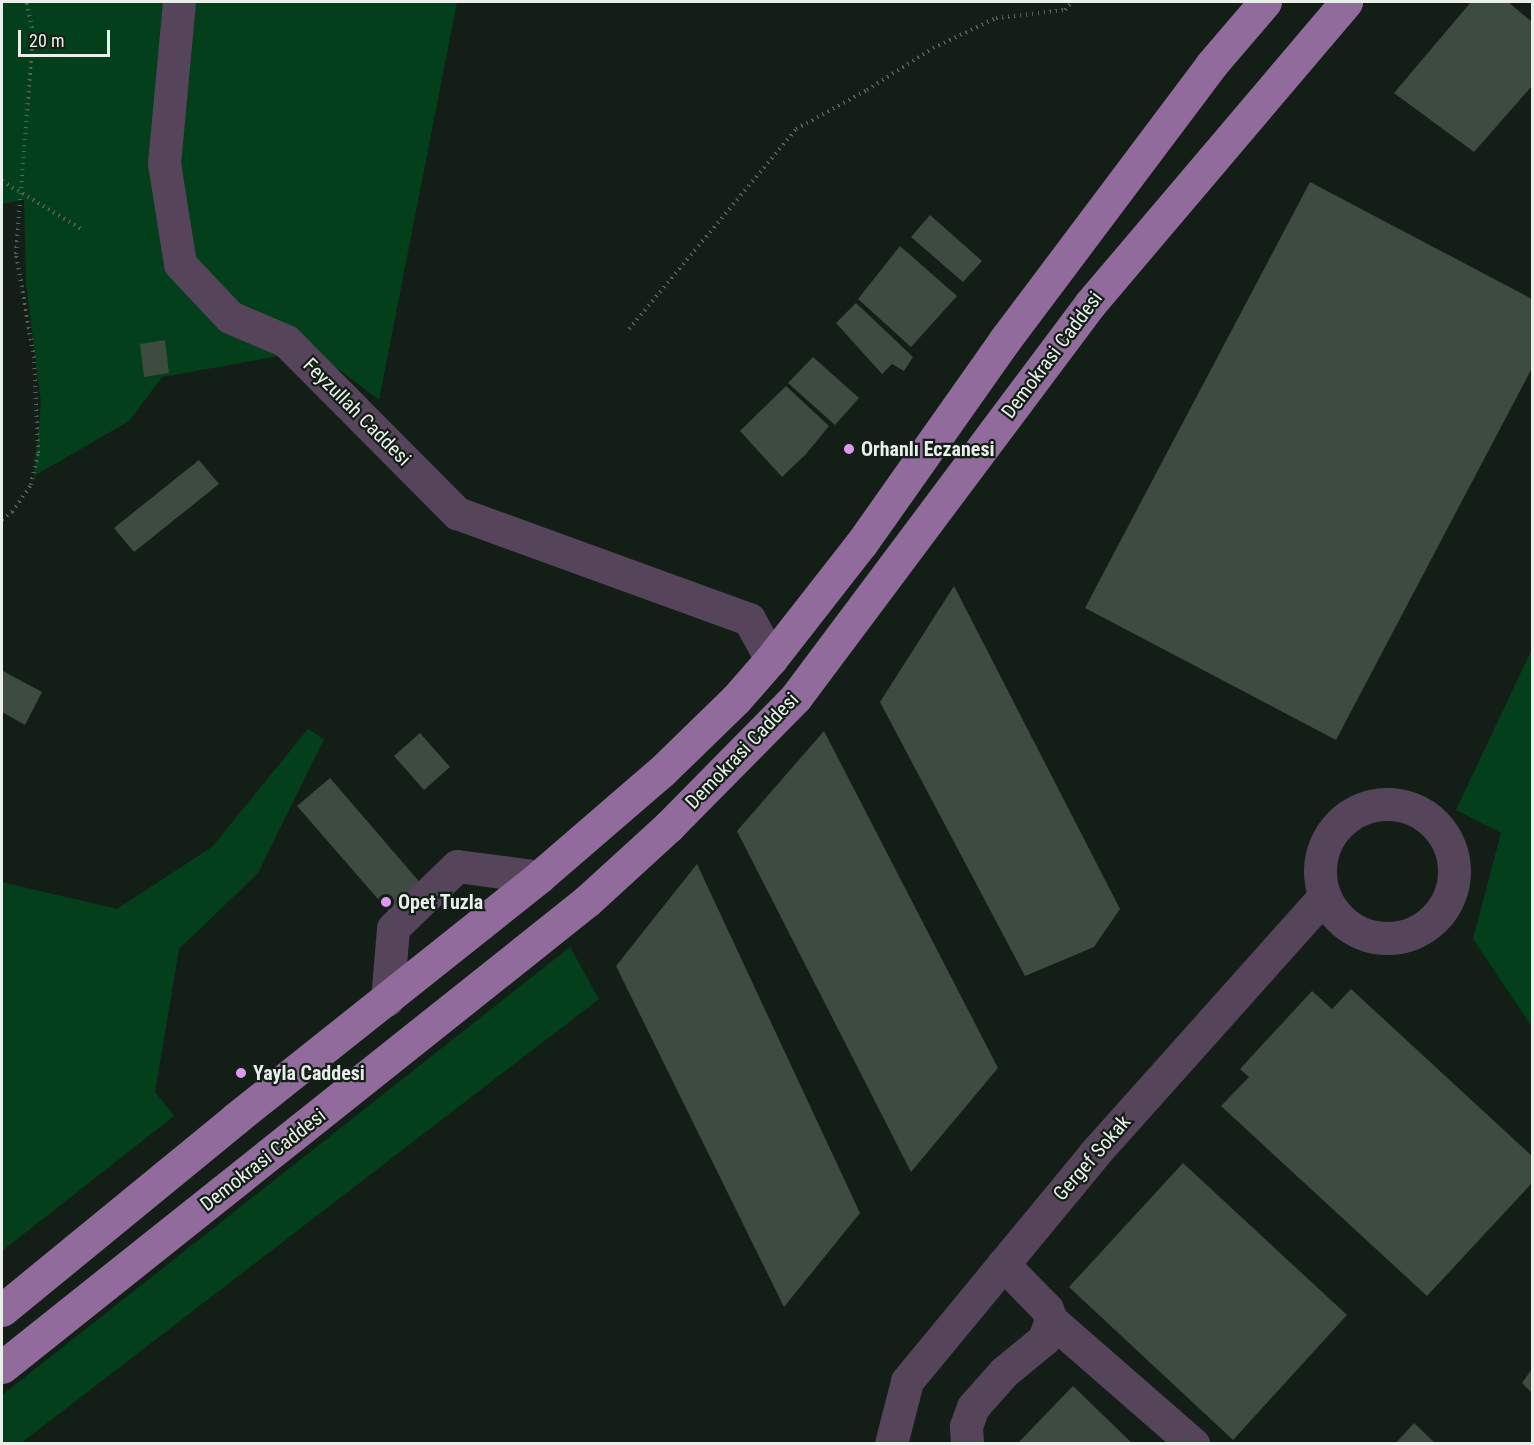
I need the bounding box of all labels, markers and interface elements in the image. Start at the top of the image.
scale bar [21,18,112,56]
text: 20 m [29,30,64,51]
street label: Demokrasi Caddesi [997,287,1107,423]
street label: Feyzullah Caddesi [298,353,416,471]
place label: Orhanlı Eczanesi [861,437,995,461]
marker: Orhanlı Eczanesi [842,442,856,456]
street label: Demokrasi Caddesi [680,688,804,814]
place label: Opet Tuzla [398,890,484,914]
marker: Opet Tuzla [379,895,393,909]
place label: Yayla Caddesi [253,1061,365,1085]
marker: Yayla Caddesi [234,1066,248,1080]
street label: Demokrasi Caddesi [196,1104,330,1216]
street label: Gergef Sokak [1048,1110,1136,1206]

